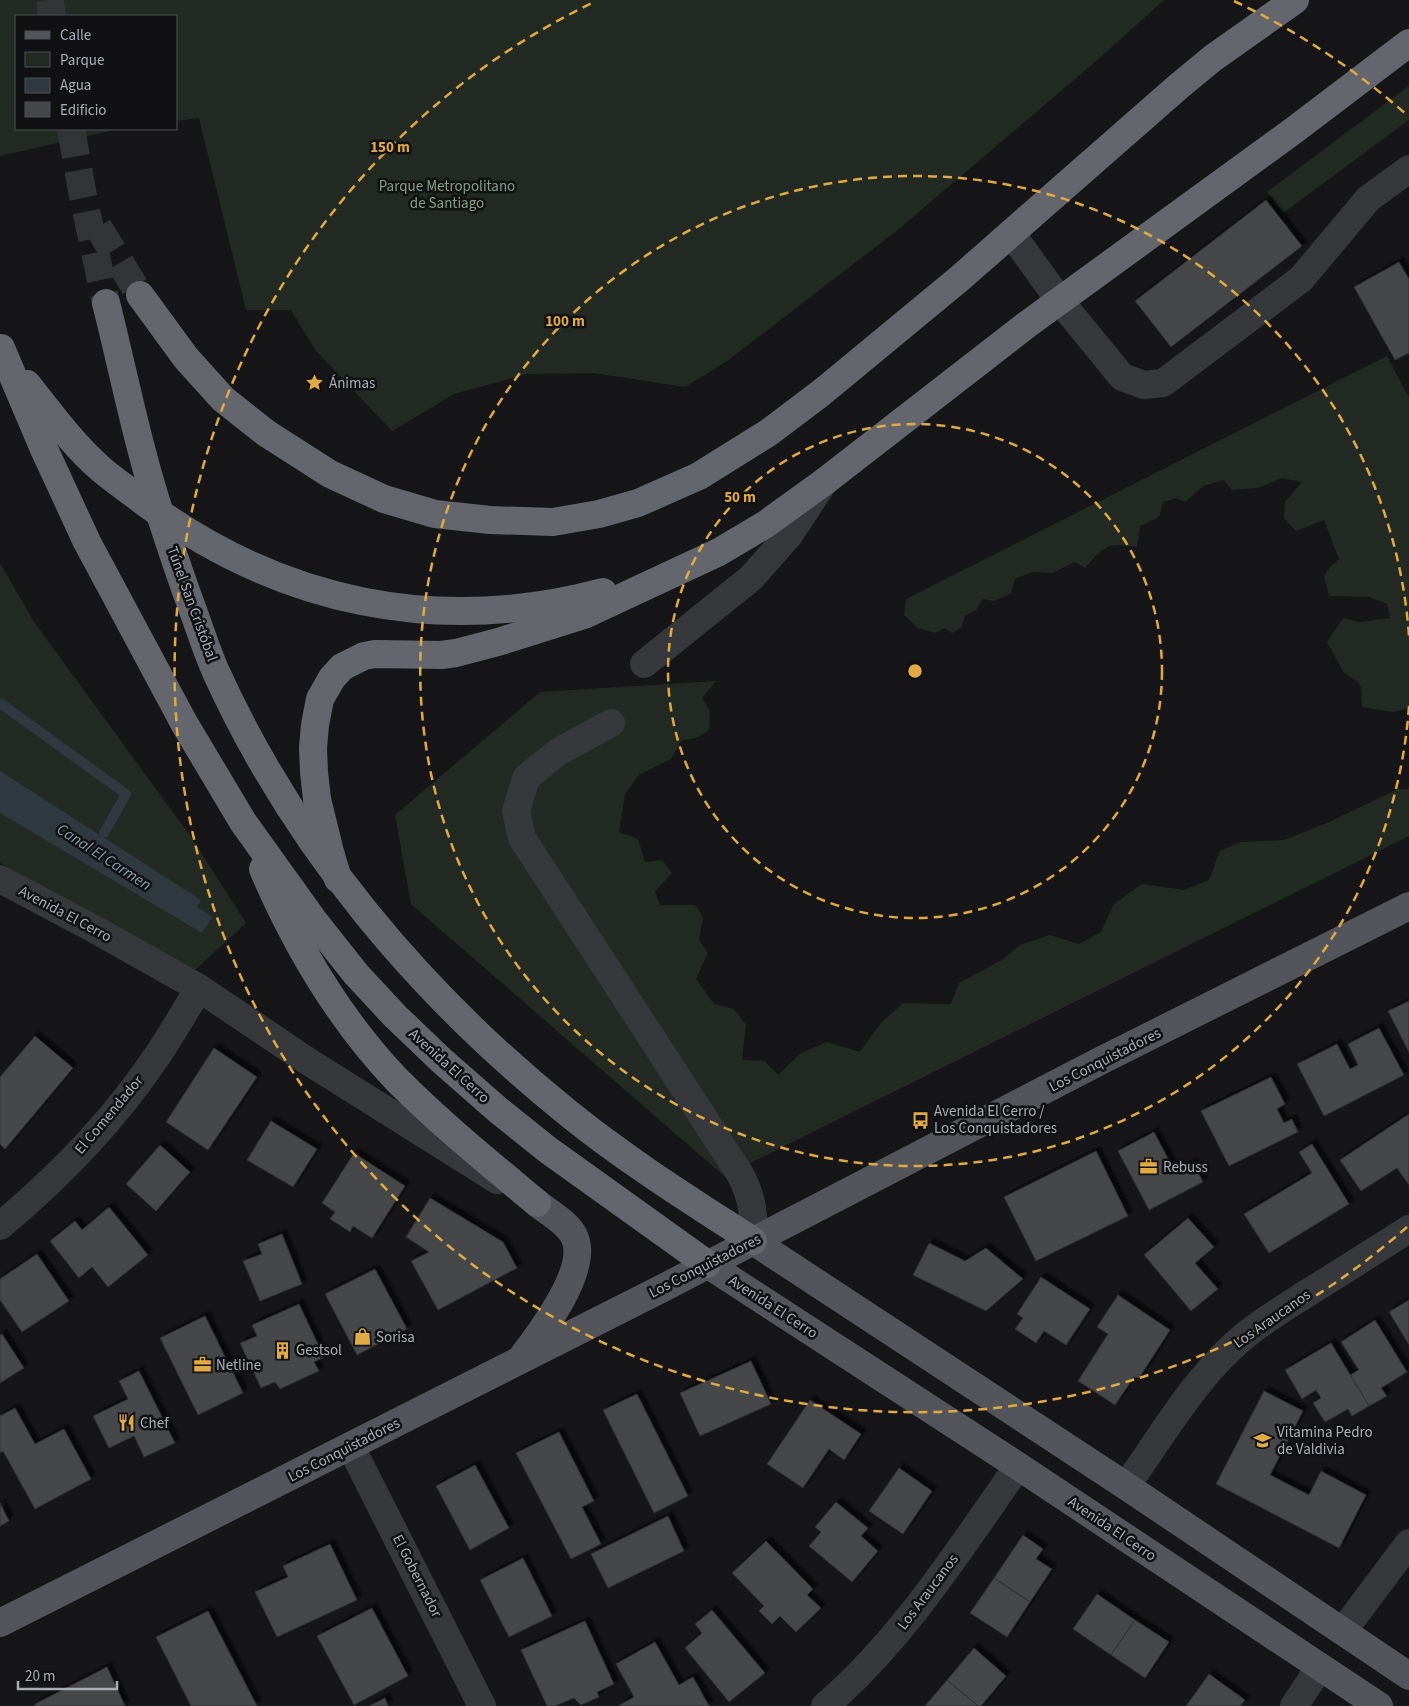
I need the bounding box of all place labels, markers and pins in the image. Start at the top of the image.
place icon: Ánimas [305,373,325,393]
place label: Ánimas [329,373,375,394]
centre of rings [906,662,924,680]
place label: Avenida El Cerro / Los Conquistadores [934,1101,1057,1139]
bus stop icon: Avenida El Cerro / Los Conquistadores [910,1110,930,1130]
office icon: Rebuss [1139,1157,1159,1177]
place label: Rebuss [1163,1157,1208,1178]
shop icon: Sorisa [352,1327,372,1347]
place label: Sorisa [376,1327,415,1348]
building icon: Gestsol [272,1340,292,1360]
place label: Gestsol [296,1340,342,1361]
office icon: Netline [192,1355,212,1375]
place label: Netline [216,1355,261,1376]
restaurant icon: Chef [116,1413,136,1433]
place label: Chef [140,1413,169,1434]
place label: Vitamina Pedro de Valdivia [1277,1422,1373,1460]
school or university icon: Vitamina Pedro de Valdivia [1253,1431,1273,1451]

